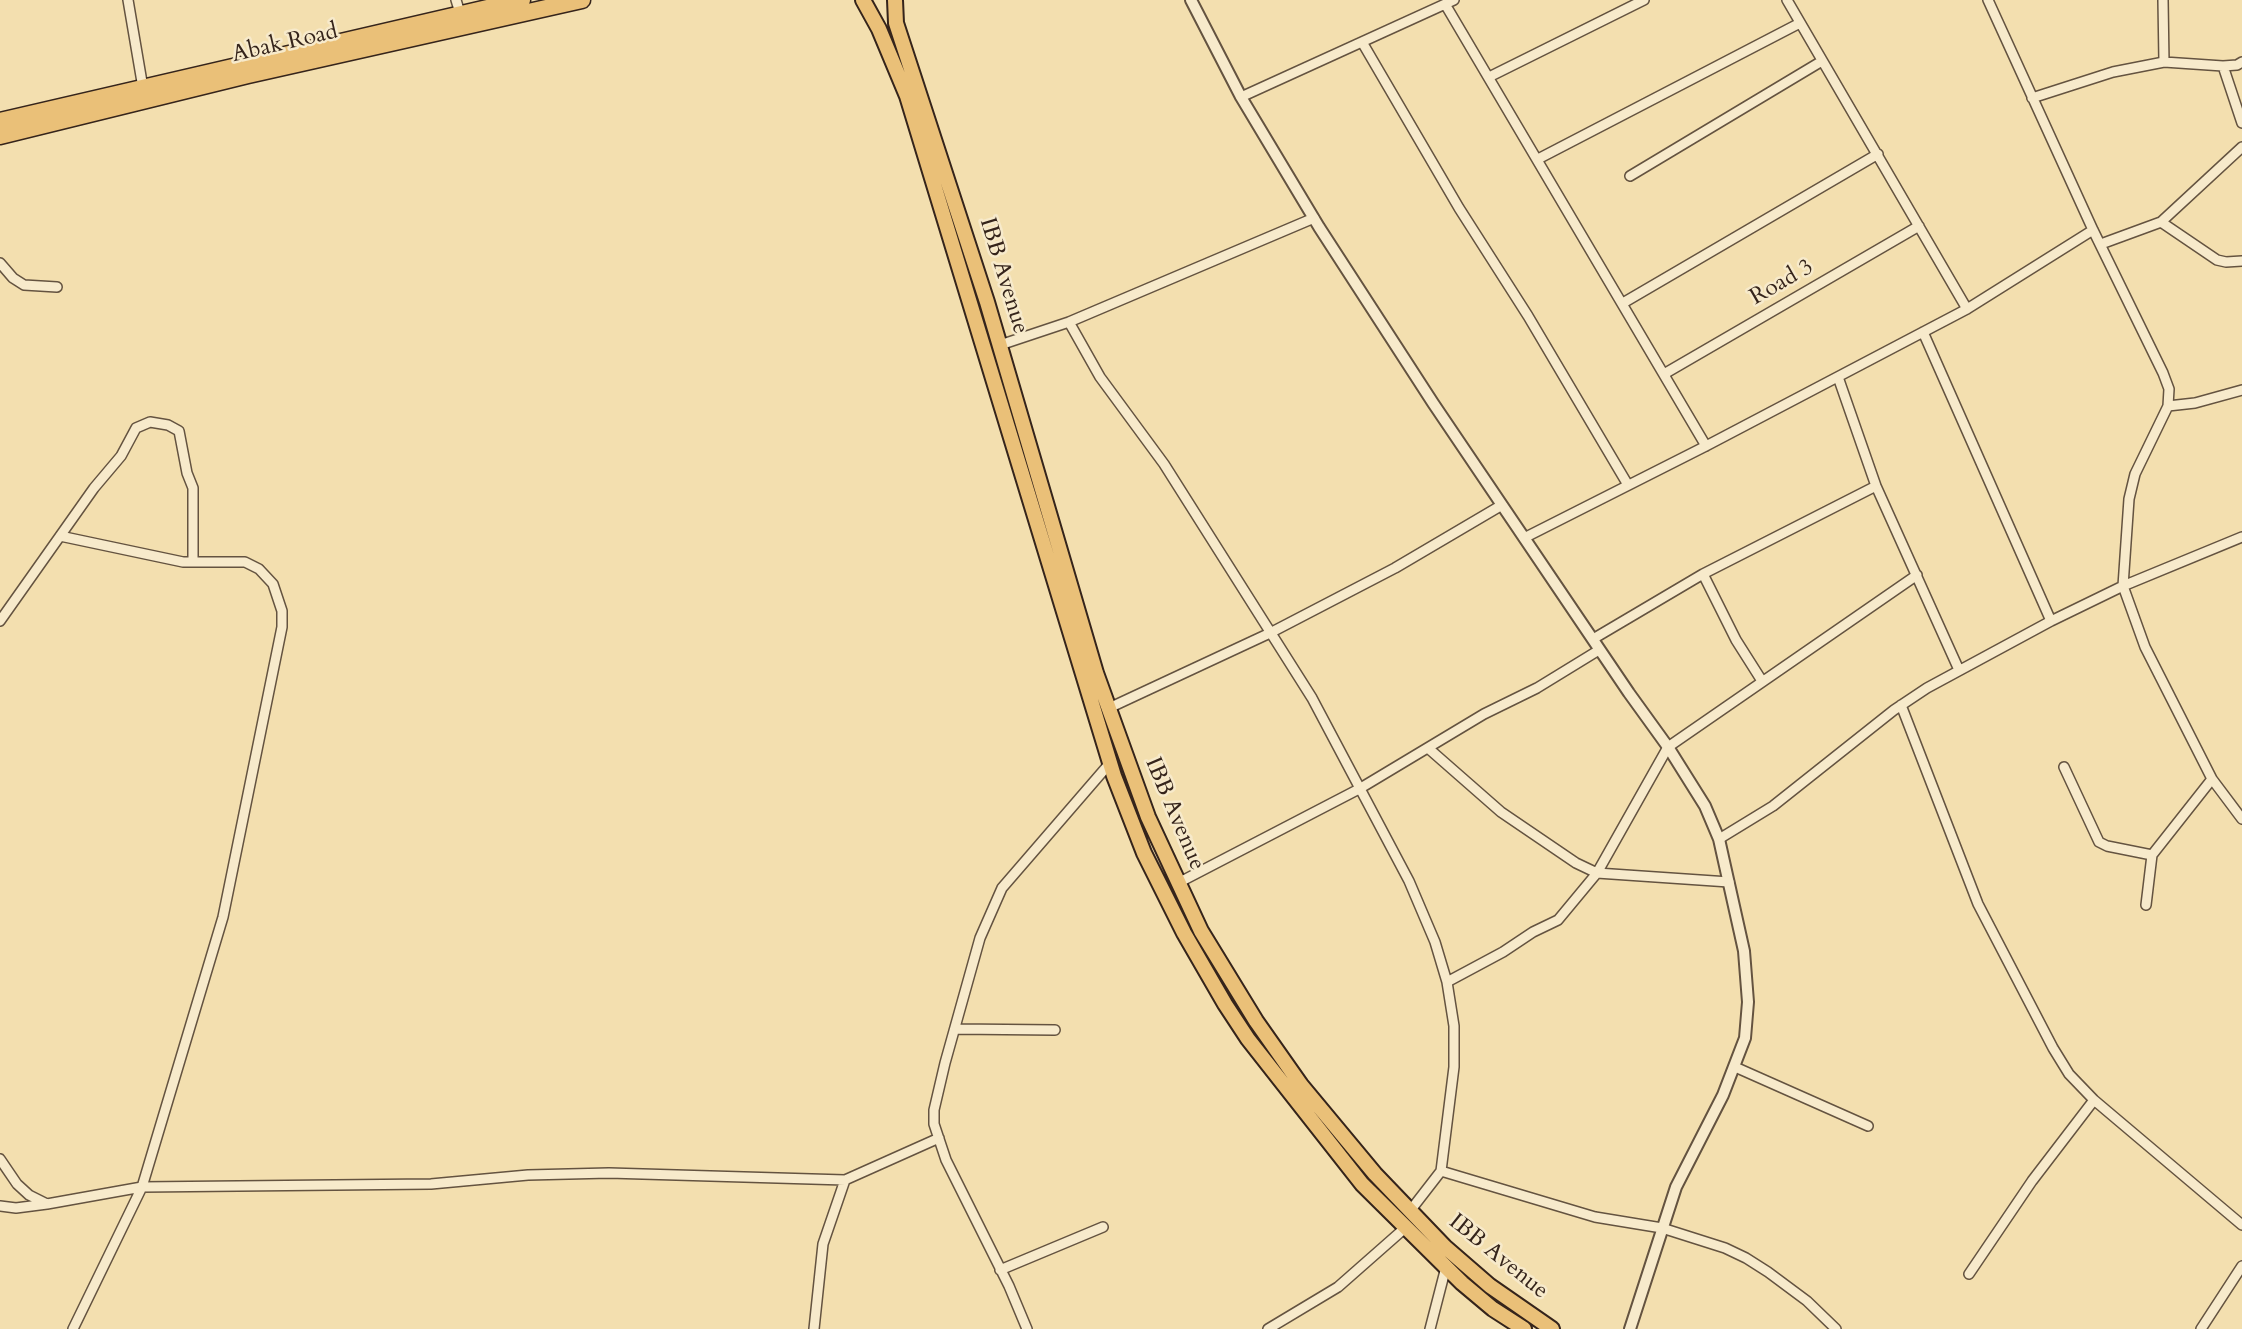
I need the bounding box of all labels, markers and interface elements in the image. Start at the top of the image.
street label: Abak Road [229,18,341,70]
street label: IBB Avenue [972,215,1034,337]
street label: Road 3 [1745,254,1819,312]
street label: IBB Avenue [1138,753,1210,875]
street label: IBB Avenue [1443,1209,1553,1305]

